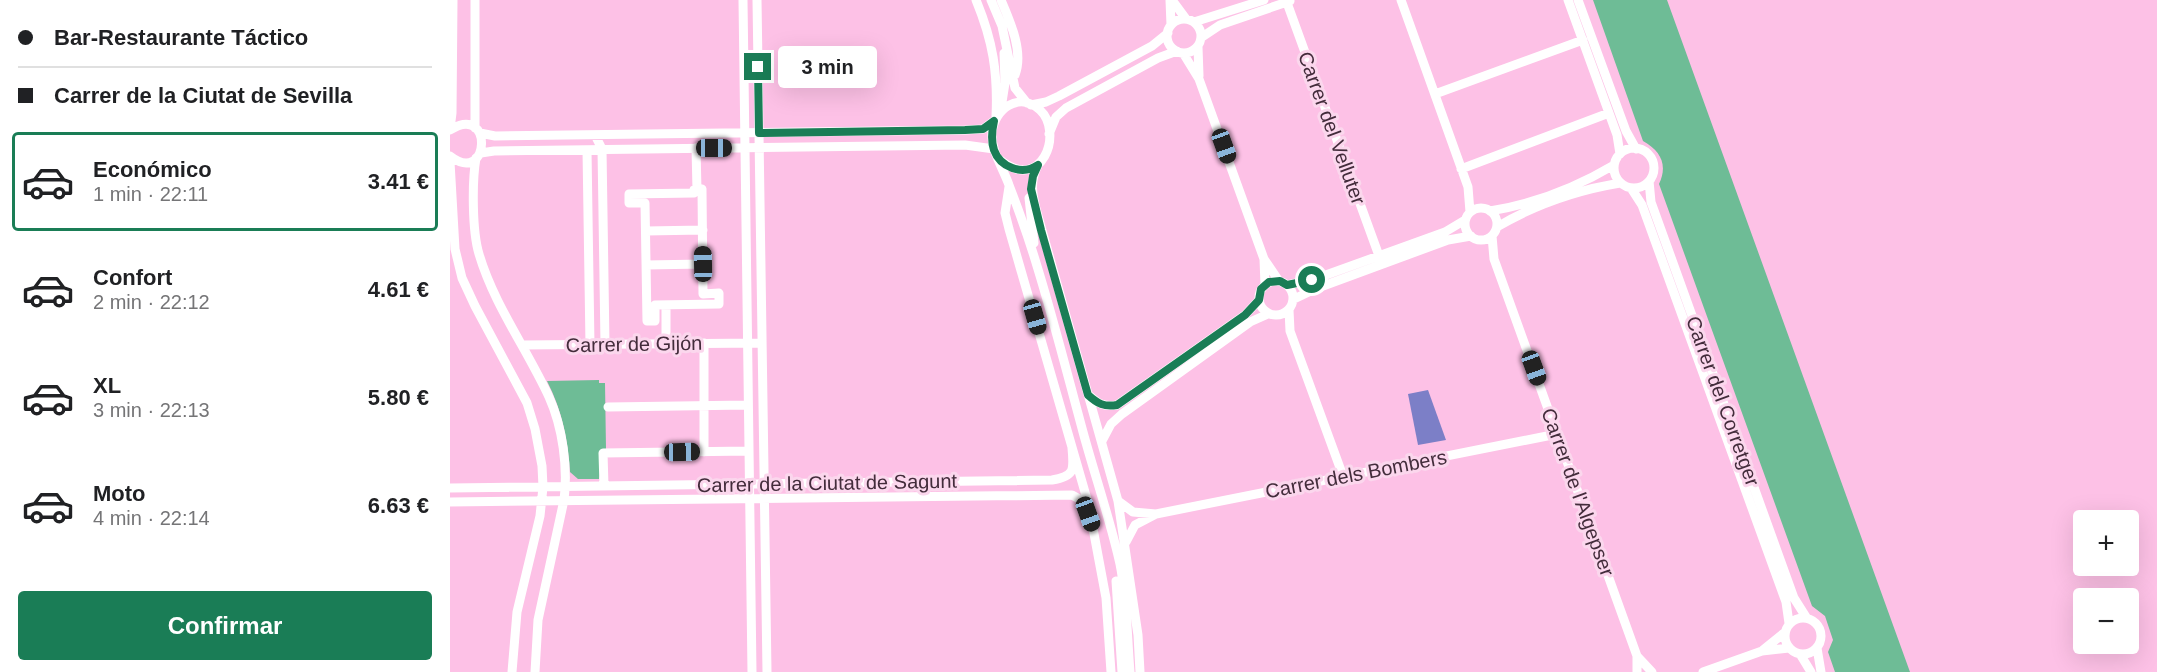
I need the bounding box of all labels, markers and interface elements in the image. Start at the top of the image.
text: Bar-Restaurante Táctico [54,25,308,50]
callout: 3 min [779,46,878,88]
street label: Carrer del Velluter [1294,49,1370,208]
route end [744,53,771,80]
text: 3 min [801,56,854,78]
text: Carrer de la Ciutat de Sevilla [54,83,352,108]
car [1209,126,1239,166]
car [696,139,732,157]
icon: car [21,155,75,209]
text: Económico [93,157,212,182]
text: 3.41 € [368,169,429,194]
text: 1 min · 22:11 [93,183,208,205]
car [694,246,712,282]
icon: car [21,263,75,317]
text: Confort [93,265,172,290]
route start [1298,266,1325,293]
text: 4.61 € [368,277,429,302]
text: 2 min · 22:12 [93,291,210,313]
car [1021,297,1049,337]
street label: Carrer del Corretger [1682,313,1764,489]
street label: Carrer de Gijón [565,332,703,356]
car [1519,348,1549,388]
icon: car [21,371,75,425]
text: XL [93,373,121,398]
text: 5.80 € [368,385,429,410]
text: 3 min · 22:13 [93,399,210,421]
street label: Carrer de l'Algepser [1537,405,1619,579]
car [664,443,700,461]
street label: Carrer dels Bombers [1263,446,1449,502]
street label: Carrer de la Ciutat de Sagunt [697,470,958,496]
icon: car [21,479,75,533]
text: Moto [93,481,146,506]
text: 6.63 € [368,493,429,518]
car [1073,494,1103,534]
text: 4 min · 22:14 [93,507,210,529]
map controls [2073,510,2139,654]
button: + [2073,510,2139,576]
button: − [2073,588,2139,654]
button: Confirmar [18,591,432,660]

